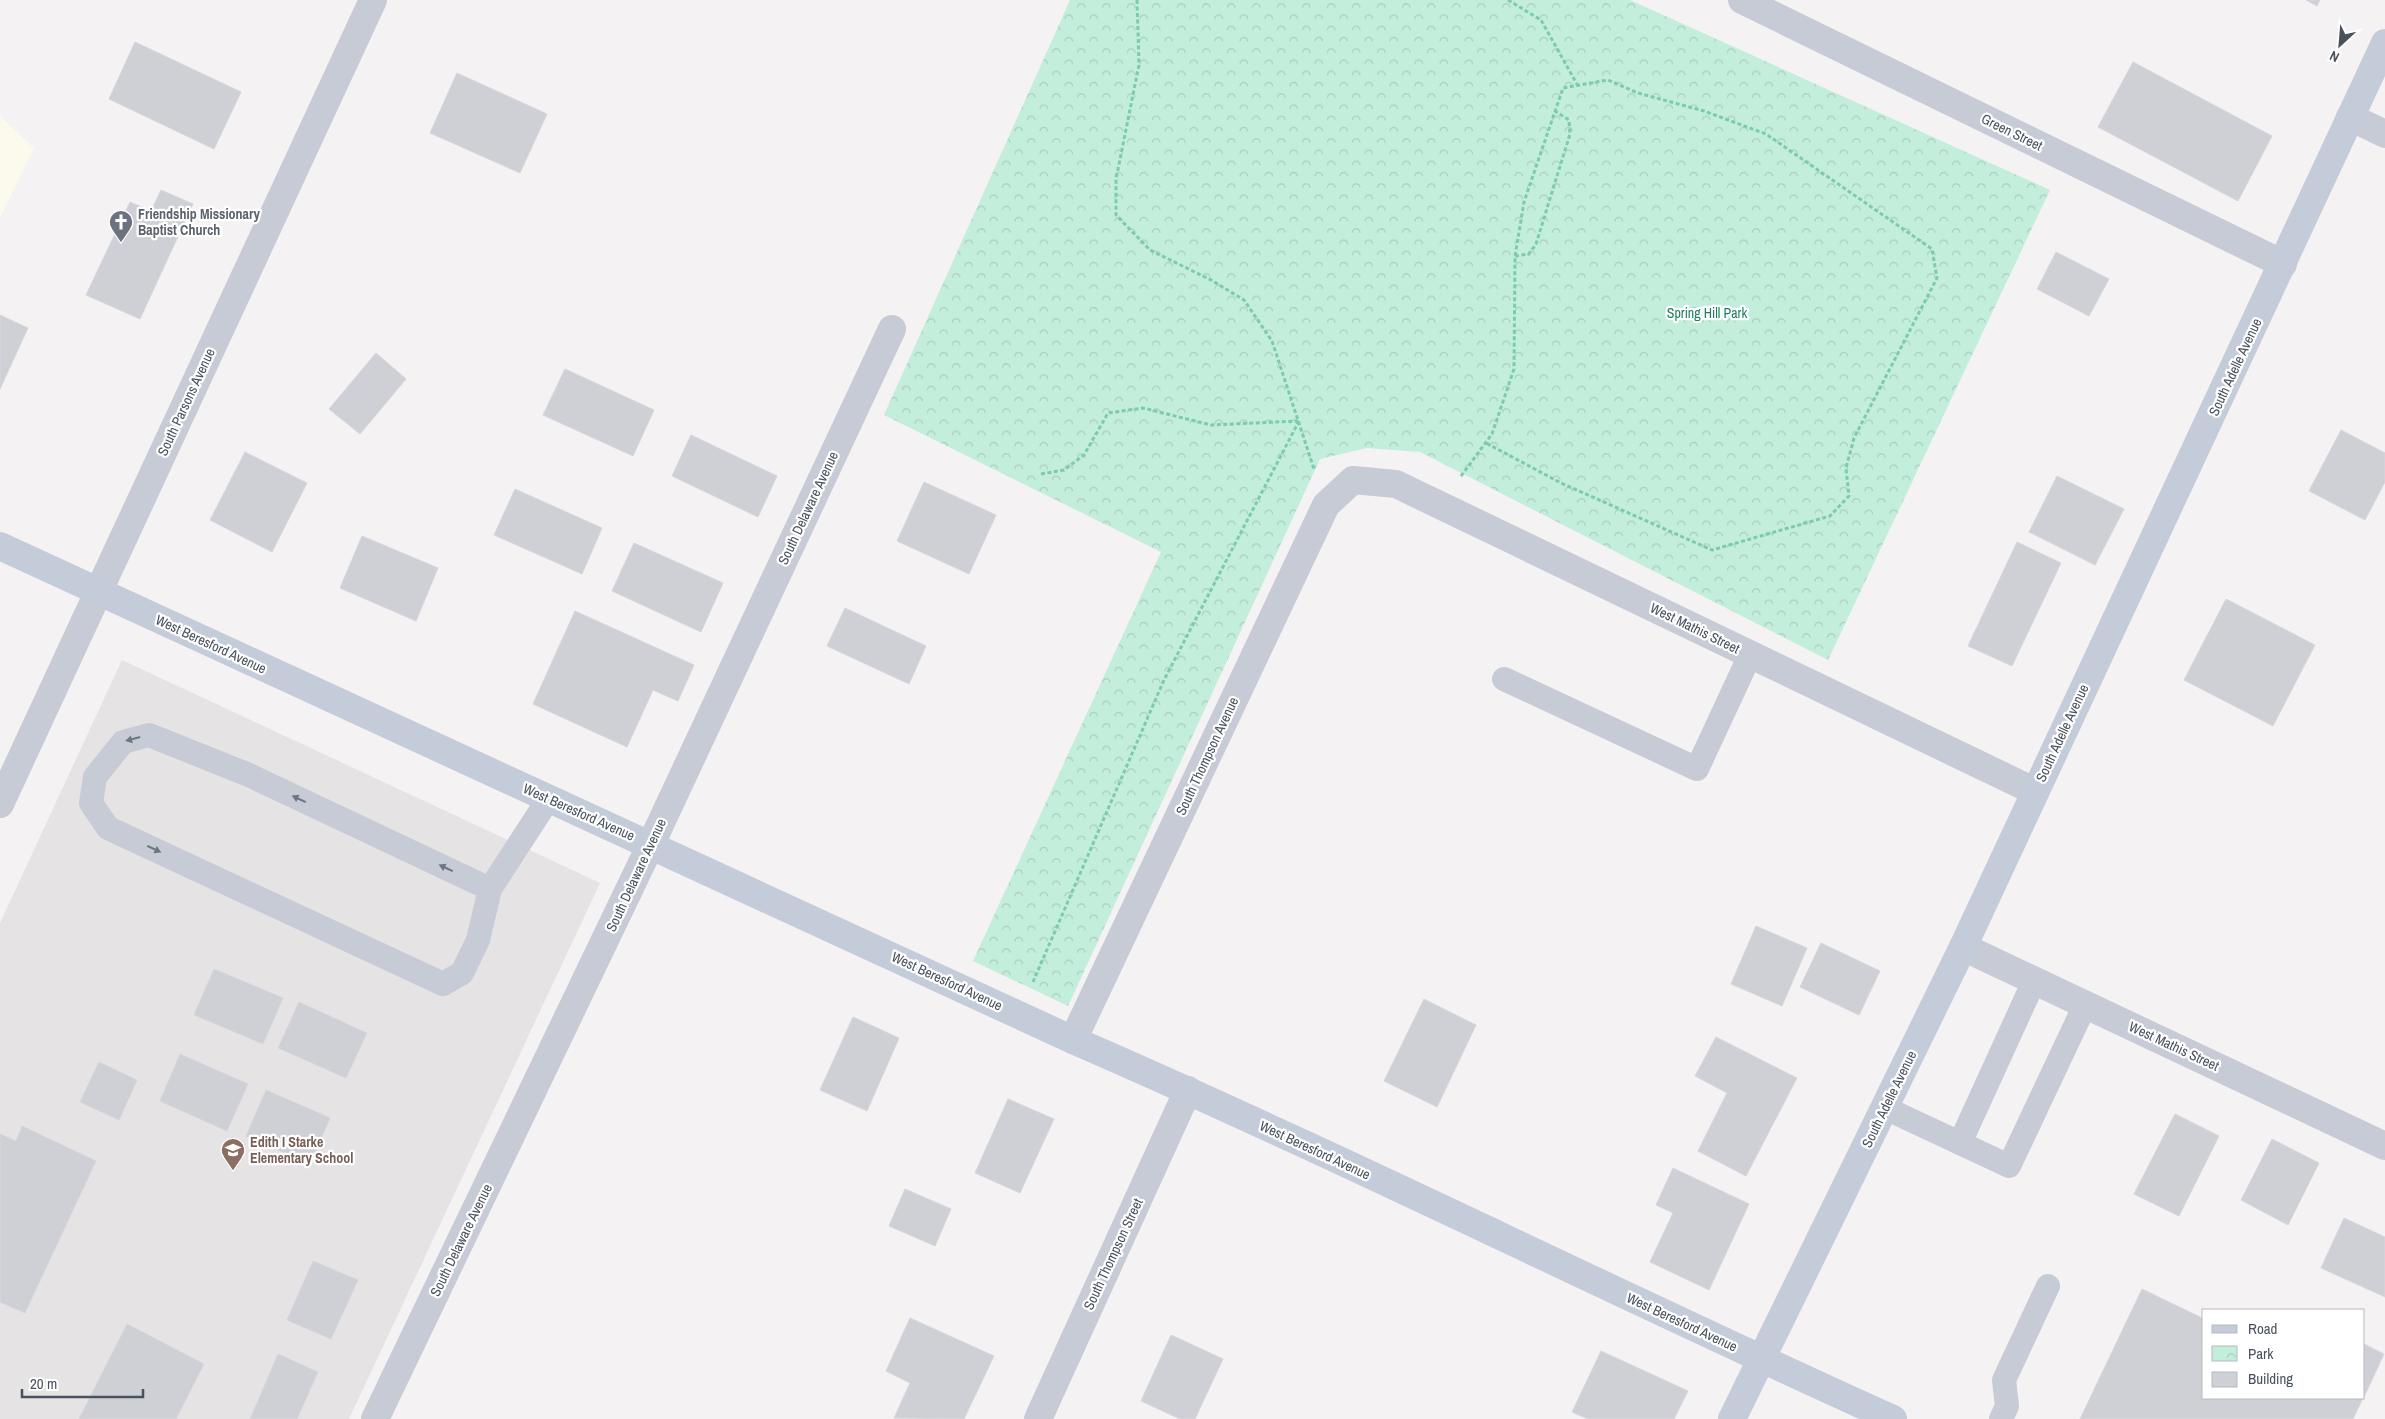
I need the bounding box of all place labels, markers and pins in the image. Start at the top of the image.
place label: Friendship Missionary Baptist Church [138,205,260,239]
church icon: Friendship Missionary Baptist Church [108,209,134,243]
place label: Edith I Starke Elementary School [250,1133,353,1167]
school or university icon: Edith I Starke Elementary School [220,1137,246,1171]

